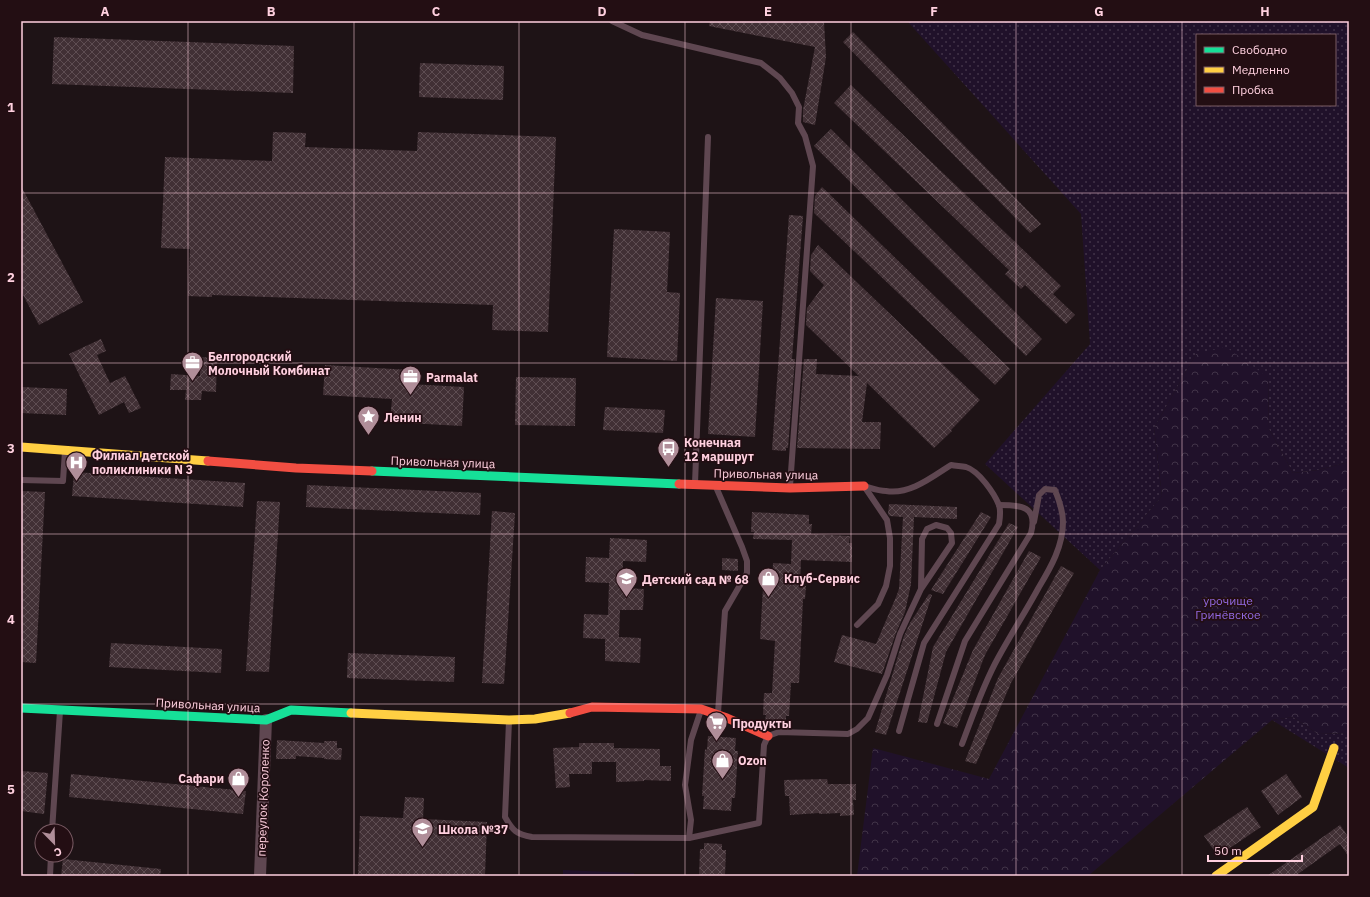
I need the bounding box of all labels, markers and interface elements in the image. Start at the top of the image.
text: A [101,3,110,20]
text: B [267,3,276,20]
text: C [432,3,441,20]
text: D [597,3,607,20]
text: E [764,3,772,20]
text: F [930,3,938,20]
text: G [1094,3,1104,20]
text: H [1260,3,1270,20]
legend [1196,34,1336,106]
text: Свободно [1232,42,1288,57]
text: Медленно [1232,62,1290,77]
text: Пробка [1232,82,1274,97]
text: 1 [7,99,15,116]
text: 2 [7,269,15,286]
place label: Белгородский Молочный Комбинат [208,349,330,378]
office icon: Белгородский Молочный Комбинат [180,350,206,383]
office icon: Parmalat [398,364,424,397]
place label: Parmalat [426,370,478,385]
place icon: Ленин [356,404,382,437]
place label: Ленин [384,410,422,425]
place label: Конечная 12 маршрут [684,435,754,464]
bus stop icon: Конечная 12 маршрут [656,436,682,469]
text: 3 [7,440,15,457]
place label: Филиал детской поликлиники N 3 [92,448,193,477]
hospital icon: Филиал детской поликлиники N 3 [63,449,89,482]
street label: Привольная улица [390,453,496,471]
street label: Привольная улица [714,466,819,482]
shop icon: Клуб-Сервис [756,565,782,598]
school or university icon: Детский сад № 68 [613,566,639,599]
place label: Клуб-Сервис [784,571,860,586]
place label: Детский сад № 68 [642,572,749,587]
park label: урочище Гринёвское [1195,593,1261,622]
text: 4 [7,611,15,628]
street label: Привольная улица [155,695,261,715]
supermarket icon: Продукты [704,710,730,743]
place label: Продукты [732,716,791,731]
street label: переулок Короленко [253,739,273,857]
shop icon: Ozon [710,747,736,780]
place label: Ozon [738,753,767,768]
shop icon: Сафари [226,765,252,798]
place label: Сафари [178,771,224,786]
text: 5 [7,781,15,798]
school or university icon: Школа №37 [410,816,436,849]
place label: Школа №37 [438,822,508,837]
north arrow [34,823,74,863]
scale bar [1208,837,1302,863]
text: 50 m [1214,843,1242,858]
text: С [52,844,64,860]

